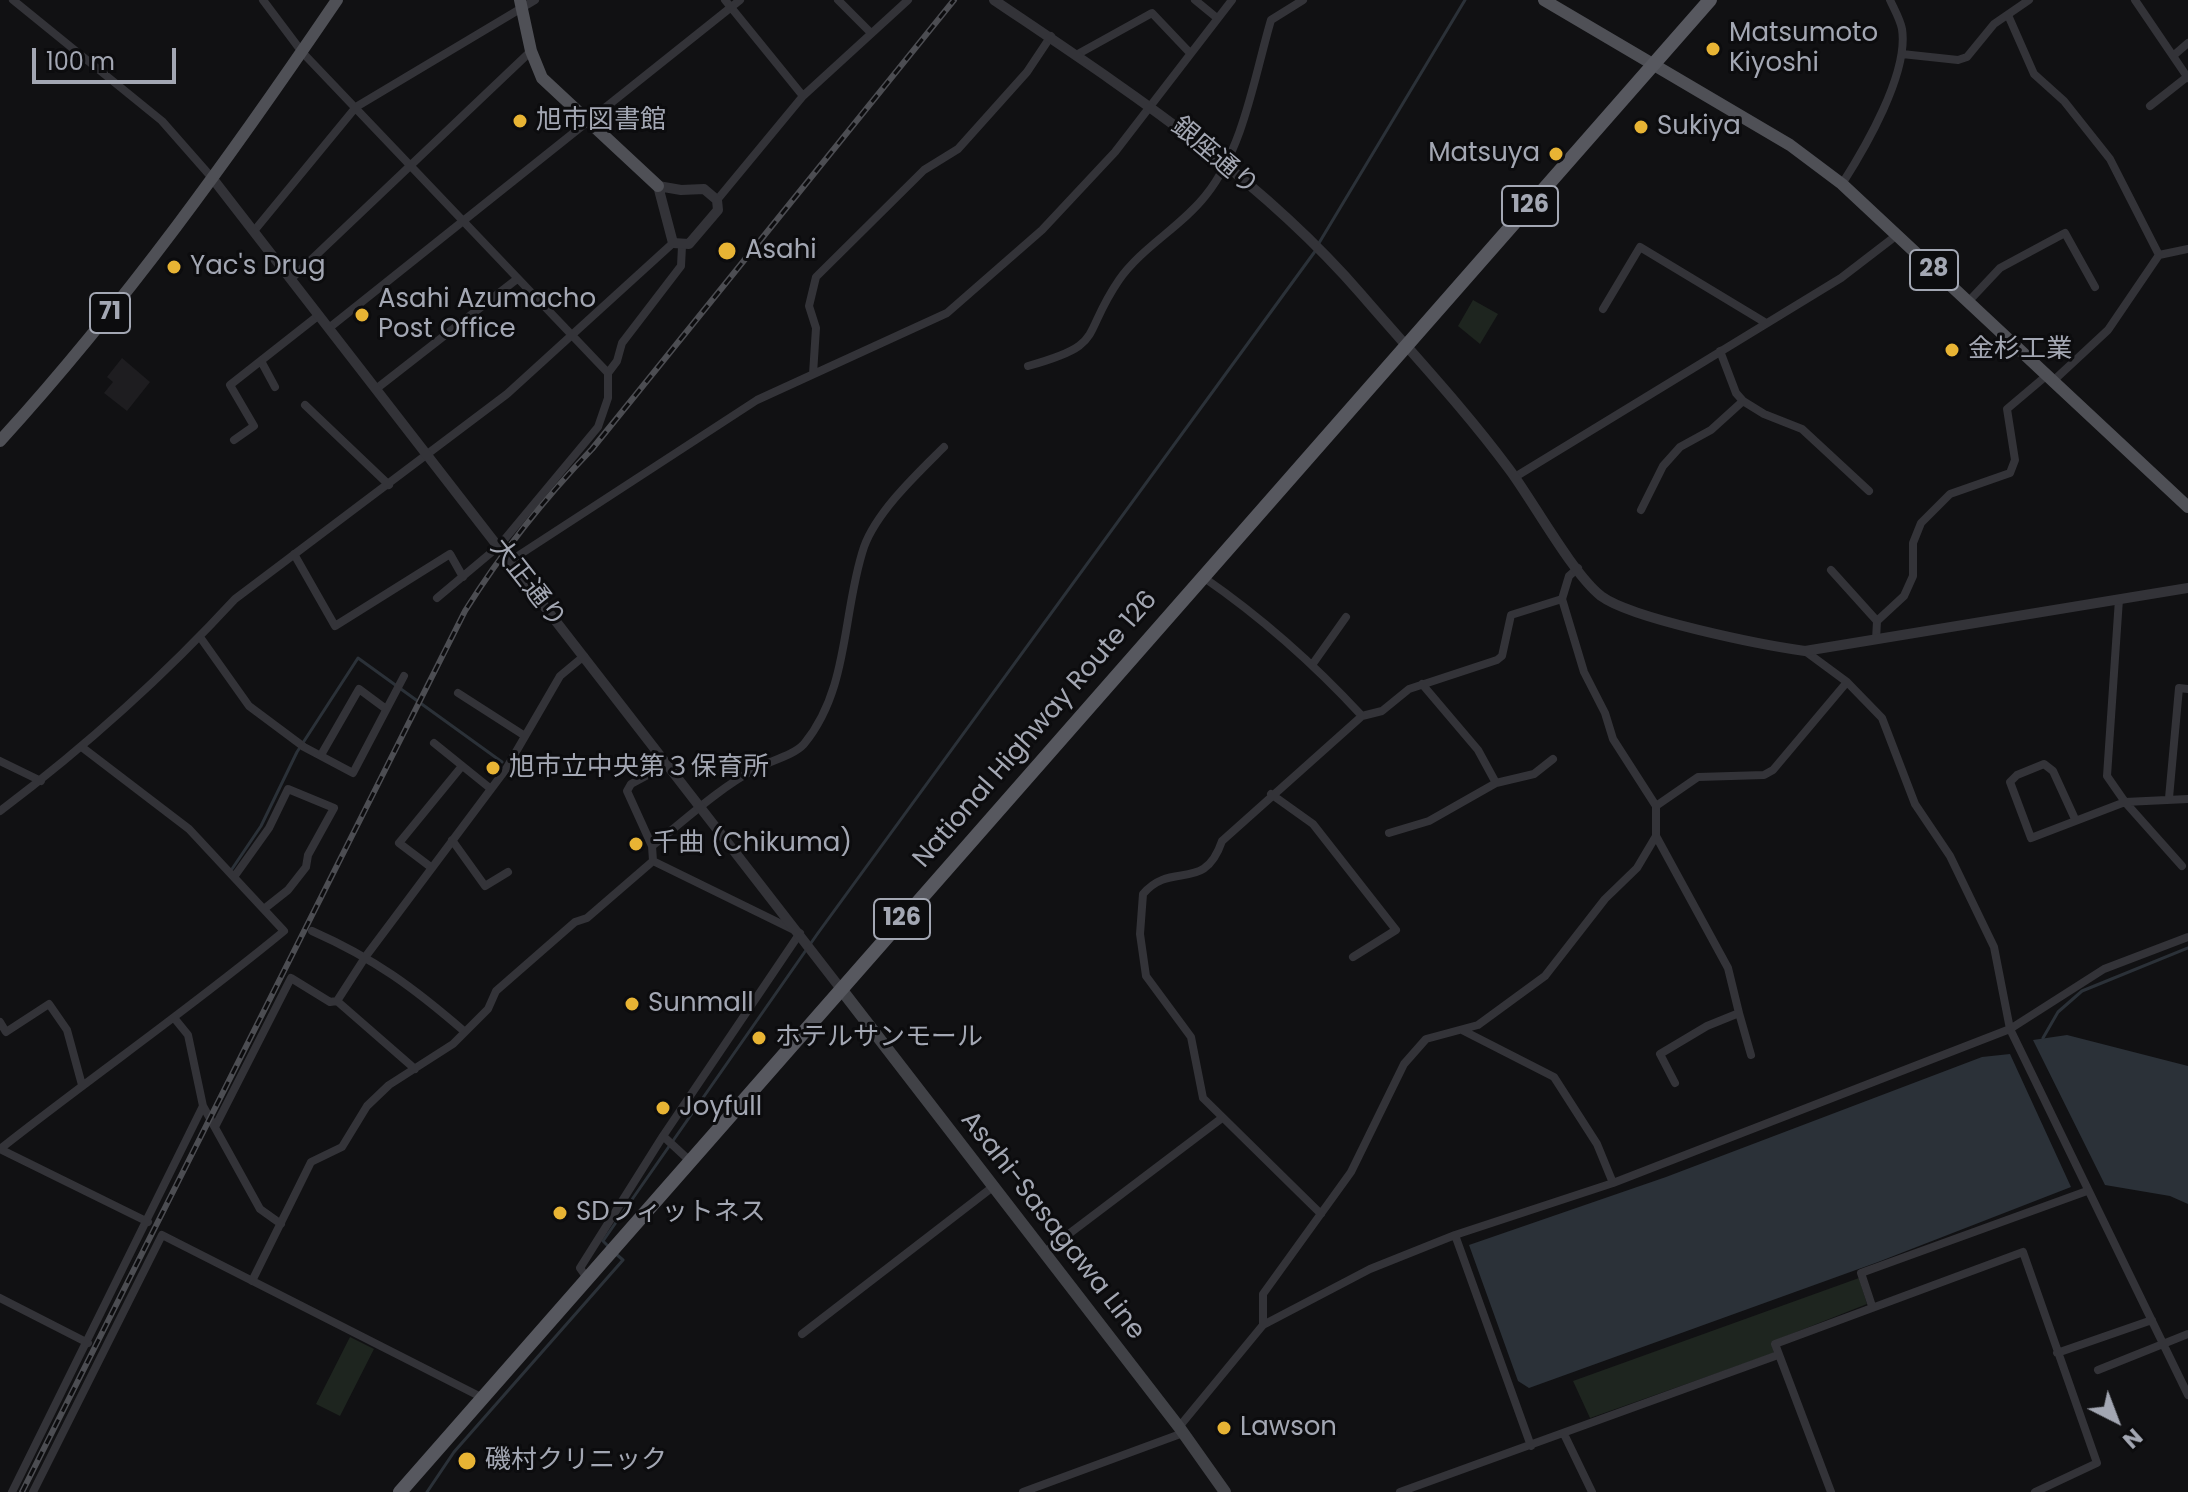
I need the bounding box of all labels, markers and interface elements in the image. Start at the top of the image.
place label: Matsumoto Kiyoshi [1729,18,1878,80]
scale bar [36,32,180,82]
marker: Matsumoto Kiyoshi [1704,40,1722,58]
text: 100 m [46,45,115,78]
place label: 旭市図書館 [536,105,666,137]
place label: Sukiya [1657,111,1741,143]
marker: 旭市図書館 [511,112,529,130]
street label: 銀座通り [1164,112,1264,202]
marker: Sukiya [1632,118,1650,136]
place label: Matsuya [1428,138,1540,170]
marker: Matsuya [1547,145,1565,163]
road number: 126 [1502,186,1558,226]
place label: Asahi [745,235,817,267]
marker: Asahi [716,240,738,262]
road number: 28 [1910,250,1958,290]
place label: Yac's Drug [190,251,325,283]
marker: Yac's Drug [165,258,183,276]
place label: Asahi Azumacho Post Office [378,284,596,346]
road number: 71 [90,293,130,333]
marker: Asahi Azumacho Post Office [353,306,371,324]
place label: 金杉工業 [1968,334,2072,366]
marker: 金杉工業 [1943,341,1961,359]
street label: 大正通り [483,533,571,635]
street label: National Highway Route 126 [907,585,1165,875]
place label: 旭市立中央第３保育所 [509,752,769,784]
marker: 旭市立中央第３保育所 [484,759,502,777]
place label: 千曲 (Chikuma) [652,828,852,860]
marker: 千曲 (Chikuma) [627,835,645,853]
road number: 126 [874,899,930,939]
place label: Sunmall [648,988,754,1020]
marker: Sunmall [623,995,641,1013]
place label: ホテルサンモール [775,1022,983,1054]
marker: ホテルサンモール [750,1029,768,1047]
place label: Joyfull [679,1092,762,1124]
marker: Joyfull [654,1099,672,1117]
street label: Asahi-Sasagawa Line [953,1106,1151,1346]
place label: SDフィットネス [576,1197,766,1229]
marker: SDフィットネス [551,1204,569,1222]
north arrow [2076,1380,2156,1460]
place label: Lawson [1240,1412,1337,1444]
marker: Lawson [1215,1419,1233,1437]
text: N [2116,1421,2149,1455]
place label: 磯村クリニック [485,1445,667,1477]
marker: 磯村クリニック [456,1450,478,1472]

